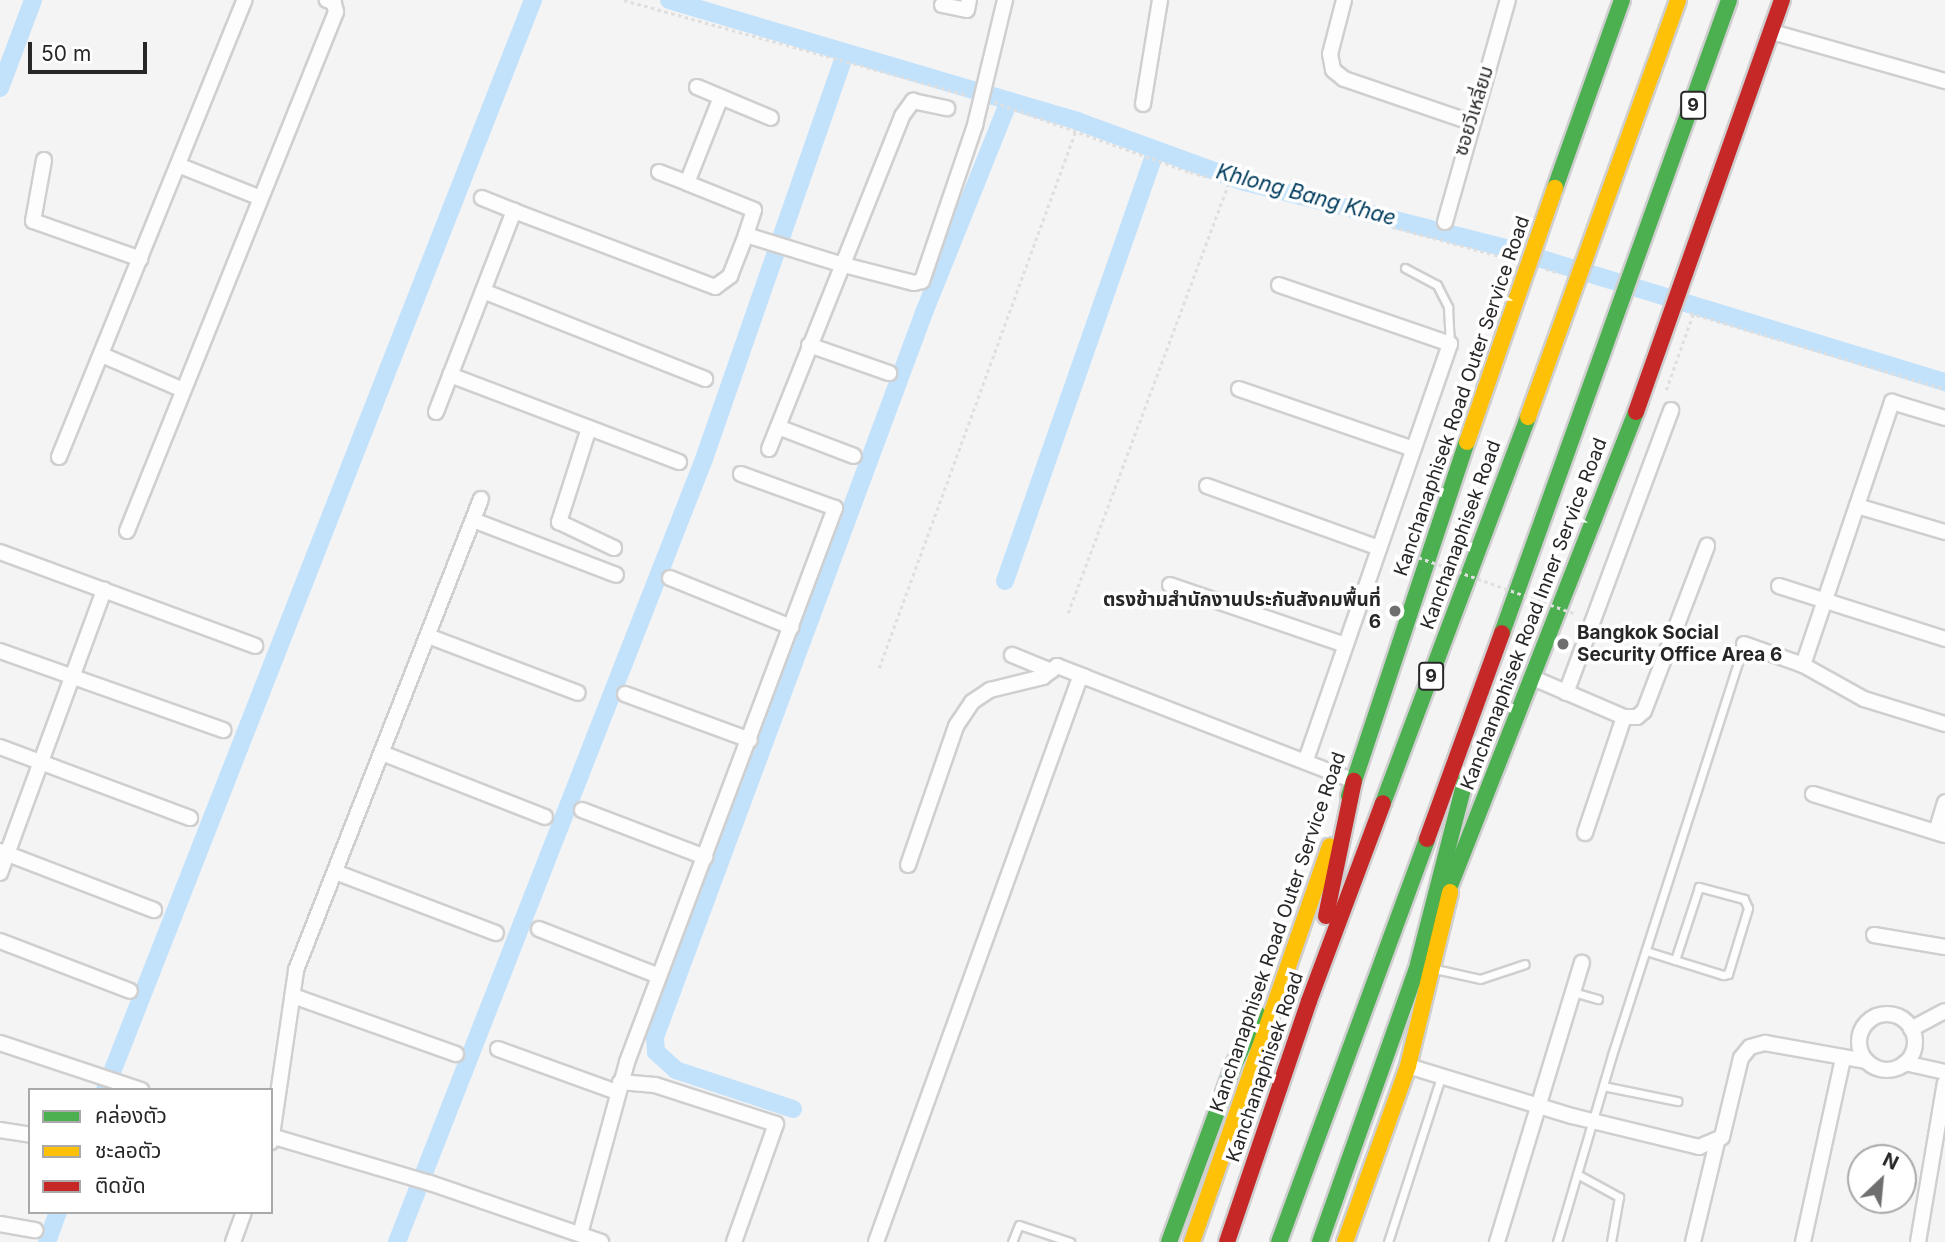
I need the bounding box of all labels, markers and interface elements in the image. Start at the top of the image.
scale bar [32,28,150,72]
text: 50 m [41,41,91,66]
street label: ซอยวีเหลี่ยม [1450,63,1498,159]
road number: 9 [1679,90,1707,120]
water label: Khlong Bang Khae [1214,159,1398,231]
street label: Kanchanaphisek Road Outer Service Road [1389,213,1535,579]
street label: Kanchanaphisek Road Inner Service Road [1456,435,1612,793]
street label: Kanchanaphisek Road [1416,437,1506,633]
place label: ตรงข้ามสำนักงานประกันสังคมพื้นที่ 6 [1103,589,1381,633]
marker: ตรงข้ามสำนักงานประกันสังคมพื้นที่ 6 [1387,603,1403,619]
place label: Bangkok Social Security Office Area 6 [1577,622,1782,666]
marker: Bangkok Social Security Office Area 6 [1555,636,1571,652]
road number: 9 [1417,662,1445,690]
street label: Kanchanaphisek Road Outer Service Road [1205,749,1351,1115]
street label: Kanchanaphisek Road [1222,969,1308,1165]
legend [28,1088,273,1214]
text: คล่องตัว [95,1103,167,1128]
text: ชะลอตัว [95,1138,161,1163]
north arrow [1847,1144,1917,1214]
text: N [1879,1148,1902,1175]
text: ติดขัด [95,1173,146,1198]

